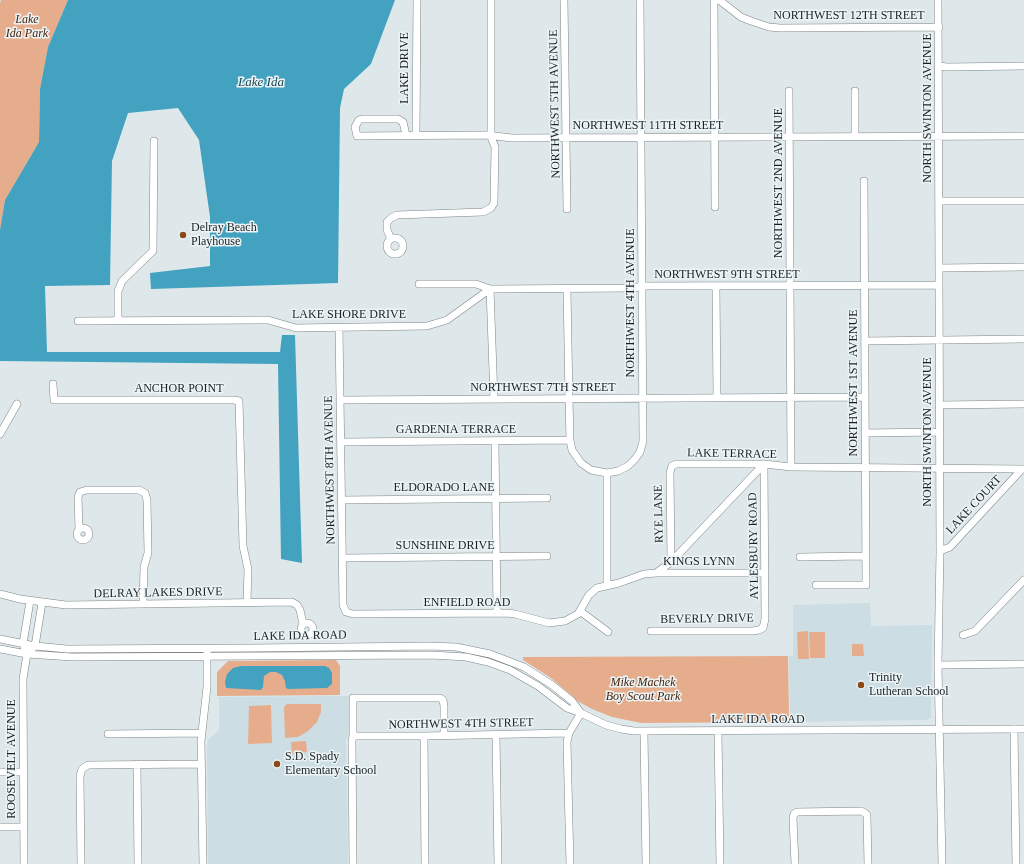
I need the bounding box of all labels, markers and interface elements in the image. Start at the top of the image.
street label: NORTHWEST 12TH STREET [773,9,925,23]
park label: Lake Ida Park [6,13,48,41]
street label: NORTHWEST 5TH AVENUE [547,29,563,179]
street label: LAKE DRIVE [398,32,412,104]
street label: NORTH SWINTON AVENUE [921,33,935,183]
water label: Lake Ida [238,75,284,91]
street label: NORTHWEST 2ND AVENUE [772,108,786,258]
street label: NORTHWEST 11TH STREET [573,119,723,133]
place label: Delray Beach Playhouse [191,221,257,249]
street label: NORTHWEST 4TH AVENUE [624,228,638,378]
marker: Delray Beach Playhouse [178,230,188,240]
street label: NORTHWEST 9TH STREET [654,268,800,282]
street label: LAKE SHORE DRIVE [292,308,406,322]
street label: NORTHWEST 1ST AVENUE [847,309,861,457]
street label: NORTH SWINTON AVENUE [921,357,935,507]
street label: NORTHWEST 7TH STREET [470,381,616,395]
street label: ANCHOR POINT [134,382,224,396]
street label: NORTHWEST 8TH AVENUE [322,395,338,545]
street label: GARDENIA TERRACE [396,423,516,437]
street label: LAKE TERRACE [687,446,777,462]
street label: LAKE COURT [943,473,1005,537]
street label: ELDORADO LANE [394,481,494,495]
street label: RYE LANE [651,485,667,543]
street label: AYLESBURY ROAD [746,492,762,600]
street label: SUNSHINE DRIVE [396,539,494,553]
street label: KINGS LYNN [663,555,735,569]
street label: DELRAY LAKES DRIVE [93,585,223,601]
street label: ENFIELD ROAD [424,596,510,610]
street label: BEVERLY DRIVE [660,611,754,627]
street label: LAKE IDA ROAD [253,628,347,644]
place label: Trinity Lutheran School [869,671,949,699]
park label: Mike Machek Boy Scout Park [606,676,680,704]
marker: Trinity Lutheran School [856,680,866,690]
street label: ROOSEVELT AVENUE [5,699,19,819]
street label: LAKE IDA ROAD [711,713,805,727]
street label: NORTHWEST 4TH STREET [388,716,534,732]
place label: S.D. Spady Elementary School [285,750,377,778]
marker: S.D. Spady Elementary School [272,759,282,769]

